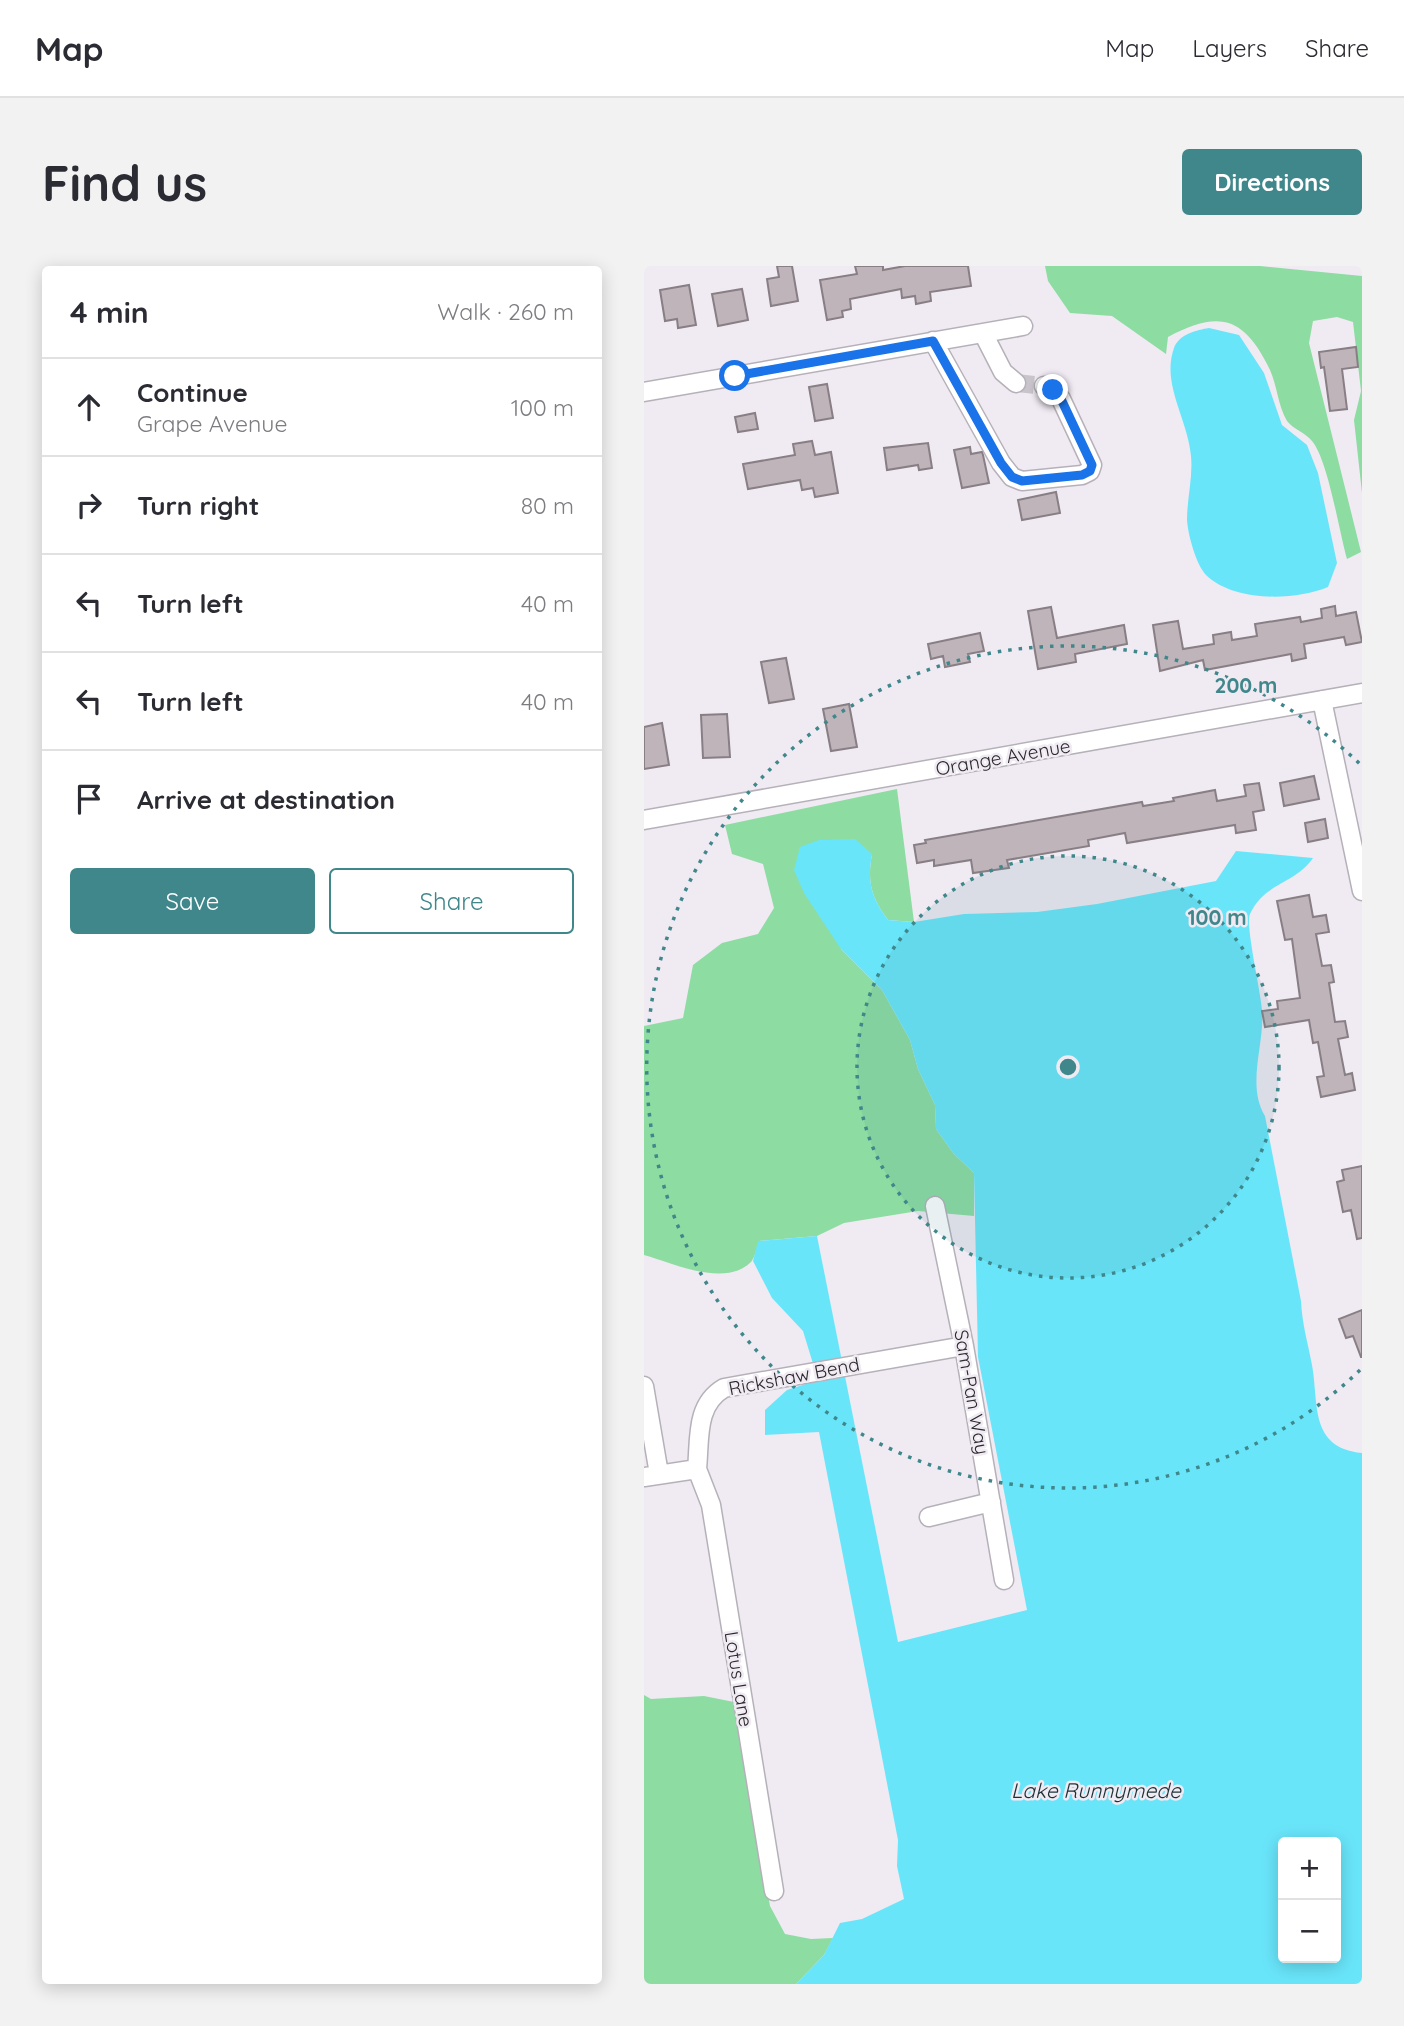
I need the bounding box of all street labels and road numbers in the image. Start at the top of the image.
street label: Orange Avenue [934,733,1072,781]
street label: Sam-Pan Way [949,1328,995,1456]
street label: Rickshaw Bend [726,1352,862,1400]
street label: Lotus Lane [720,1630,758,1728]

